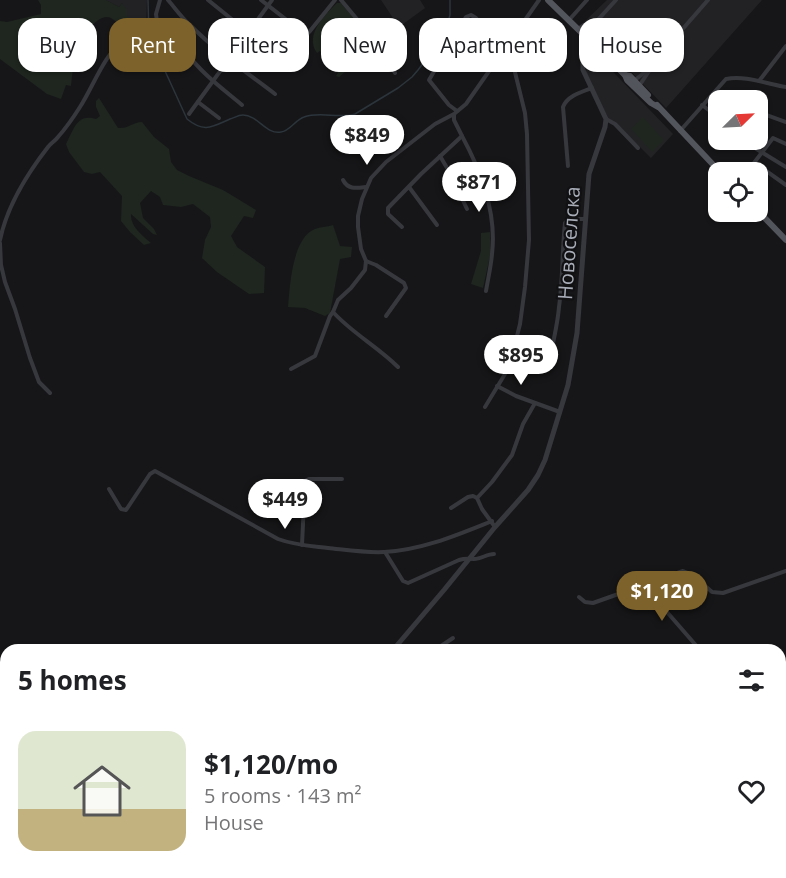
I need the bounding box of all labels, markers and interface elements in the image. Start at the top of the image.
chip: Buy [18,18,97,72]
chip: Rent [109,18,196,72]
chip: Filters [208,18,309,72]
chip: New [321,18,407,72]
chip: Apartment [419,18,567,72]
chip: House [579,18,684,72]
north arrow [708,90,768,150]
map controls [708,90,768,222]
pin: $849 [331,115,403,166]
text: $849 [344,121,390,148]
pin: $871 [443,162,515,213]
button: locate [708,162,768,222]
text: $871 [456,168,502,195]
street label: Новоселска [551,185,586,301]
pin: $895 [485,335,557,386]
text: $895 [498,341,544,368]
pin: $449 [249,479,321,530]
text: $449 [262,485,308,512]
pin: $1,120 [613,571,711,622]
text: $1,120 [631,577,693,604]
text: 5 homes [18,662,127,698]
icon: filters [735,664,768,697]
text: $1,120/mo [204,746,338,782]
icon: home [66,755,138,827]
icon: heart [735,775,768,808]
text: 5 rooms · 143 m² [204,782,362,809]
text: House [204,809,264,836]

